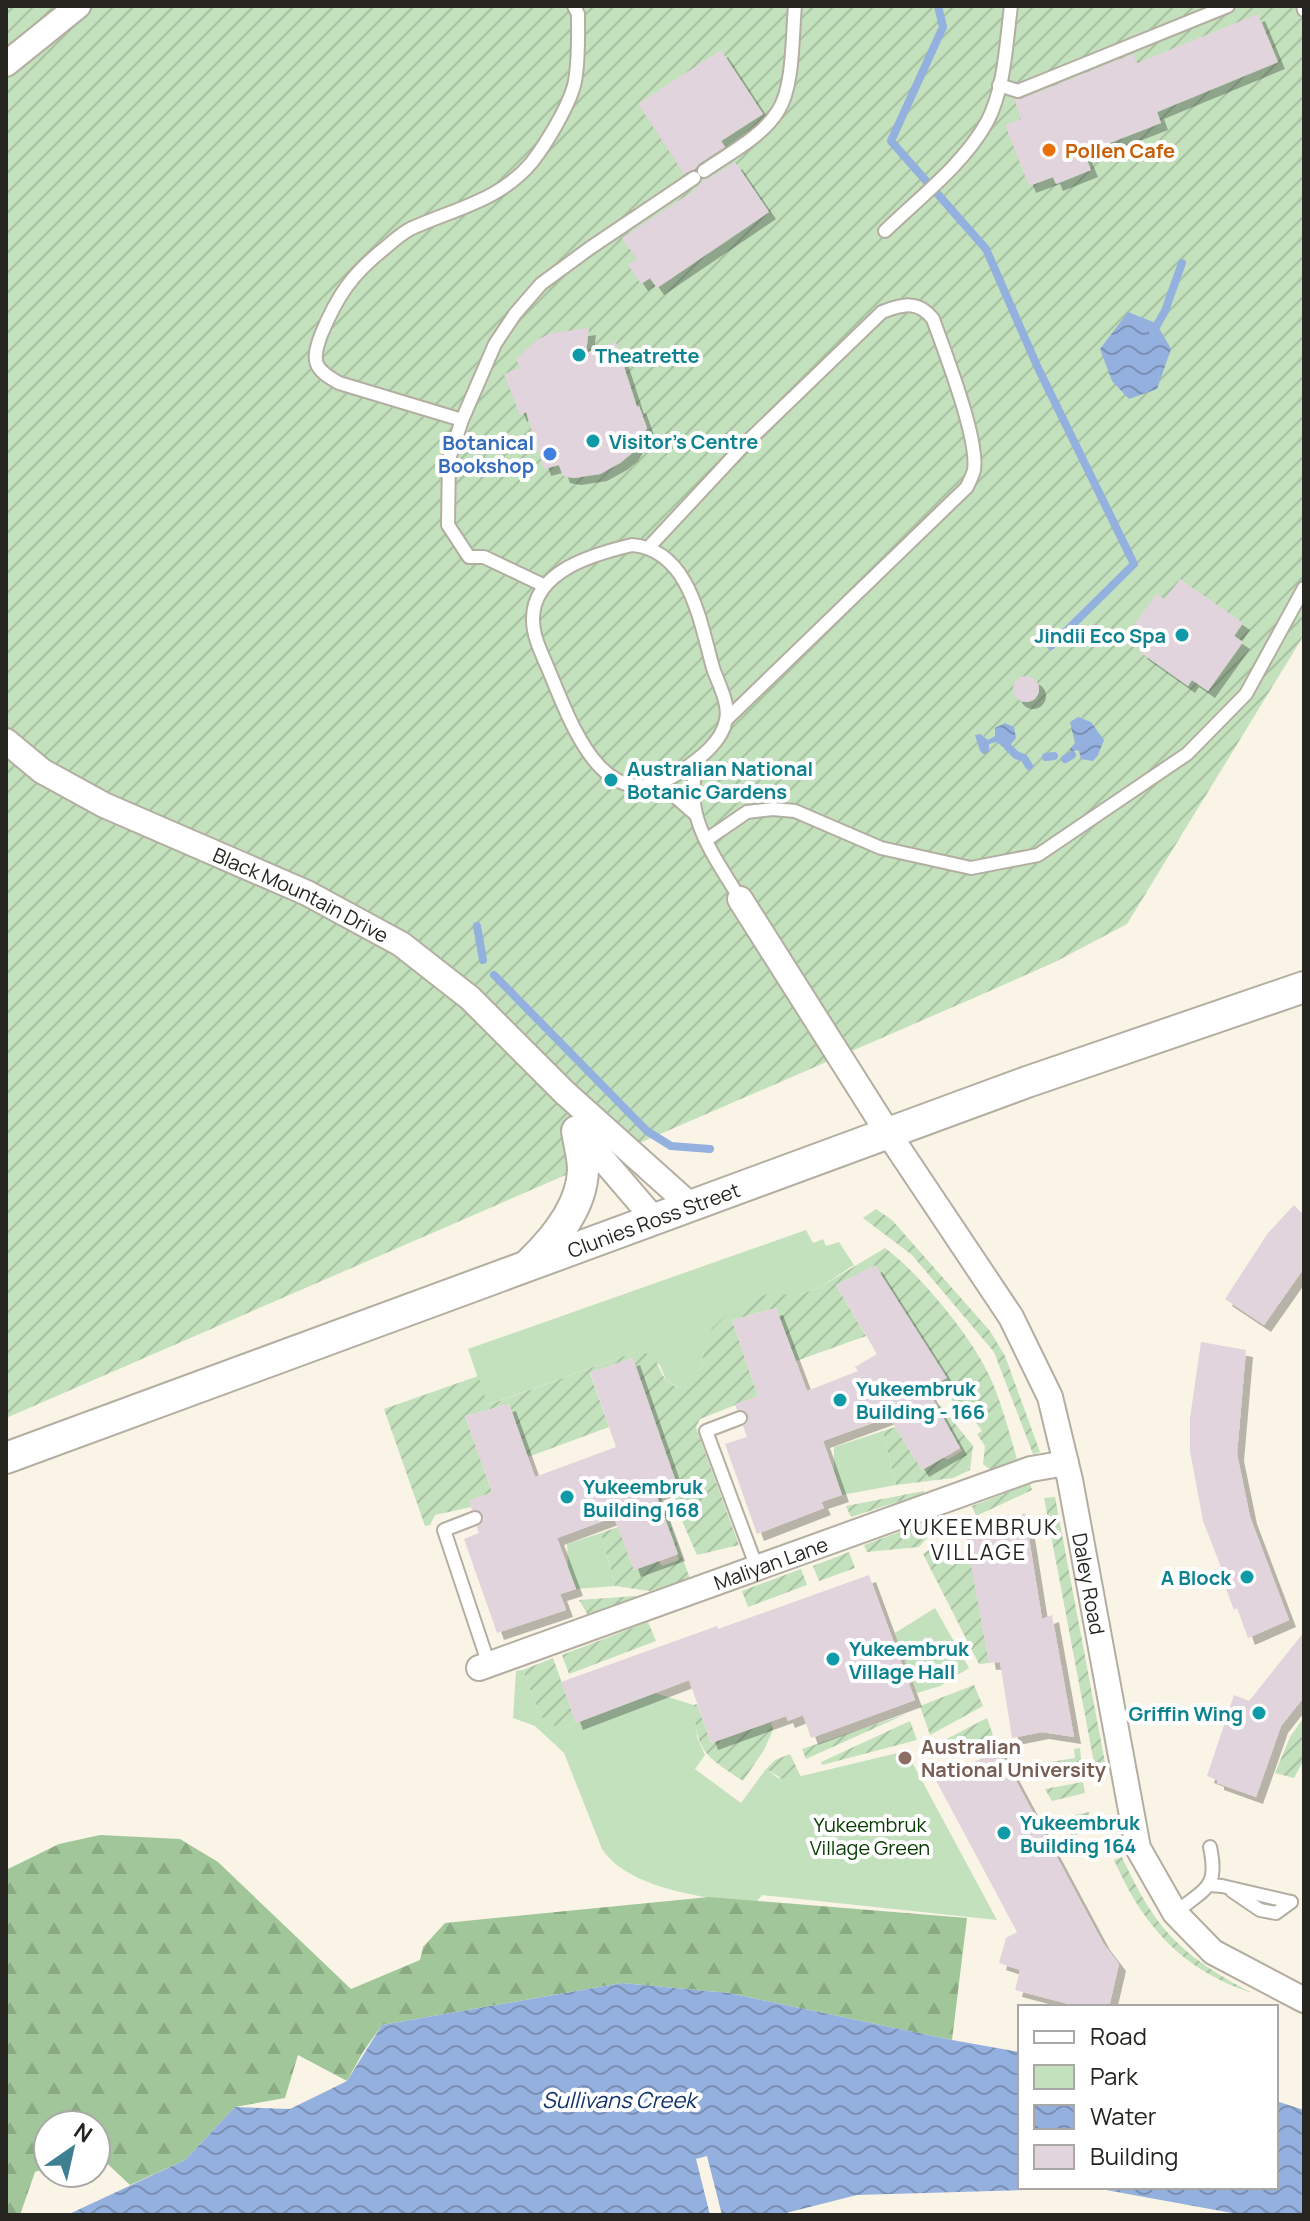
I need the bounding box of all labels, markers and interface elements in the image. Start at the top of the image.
place label: Pollen Cafe [1065,137,1175,164]
marker: Pollen Cafe [1040,141,1058,159]
place label: Theatrette [595,342,700,369]
marker: Theatrette [570,346,588,364]
place label: Visitor's Centre [609,428,758,455]
place label: Botanical Bookshop [438,429,534,479]
marker: Visitor's Centre [584,432,602,450]
marker: Botanical Bookshop [541,445,559,463]
place label: Jindii Eco Spa [1034,622,1166,649]
marker: Jindii Eco Spa [1173,626,1191,644]
place label: Australian National Botanic Gardens [627,755,813,805]
marker: Australian National Botanic Gardens [602,771,620,789]
street label: Black Mountain Drive [209,841,394,948]
street label: Clunies Ross Street [564,1175,743,1264]
place label: Yukeembruk Building - 166 [856,1375,985,1425]
marker: Yukeembruk Building - 166 [831,1391,849,1409]
place label: Yukeembruk Building 168 [583,1473,704,1523]
marker: Yukeembruk Building 168 [558,1488,576,1506]
district label: YUKEEMBRUK VILLAGE [899,1512,1059,1567]
street label: Maliyan Lane [710,1530,831,1596]
street label: Daley Road [1067,1531,1112,1637]
place label: A Block [1161,1564,1232,1591]
marker: A Block [1238,1568,1256,1586]
place label: Yukeembruk Village Hall [849,1635,970,1685]
marker: Yukeembruk Village Hall [824,1650,842,1668]
place label: Griffin Wing [1129,1700,1243,1727]
marker: Griffin Wing [1250,1704,1268,1722]
place label: Australian National University [921,1733,1107,1783]
marker: Australian National University [896,1749,914,1767]
place label: Yukeembruk Building 164 [1020,1809,1141,1859]
park label: Yukeembruk Village Green [810,1811,930,1861]
marker: Yukeembruk Building 164 [995,1824,1013,1842]
legend [1018,2005,1278,2189]
text: Road [1090,2019,1147,2052]
text: Park [1090,2059,1139,2092]
water label: Sullivans Creek [542,2085,699,2115]
text: Water [1090,2099,1157,2132]
north arrow [32,2109,112,2189]
text: N [68,2116,98,2149]
text: Building [1090,2139,1178,2172]

